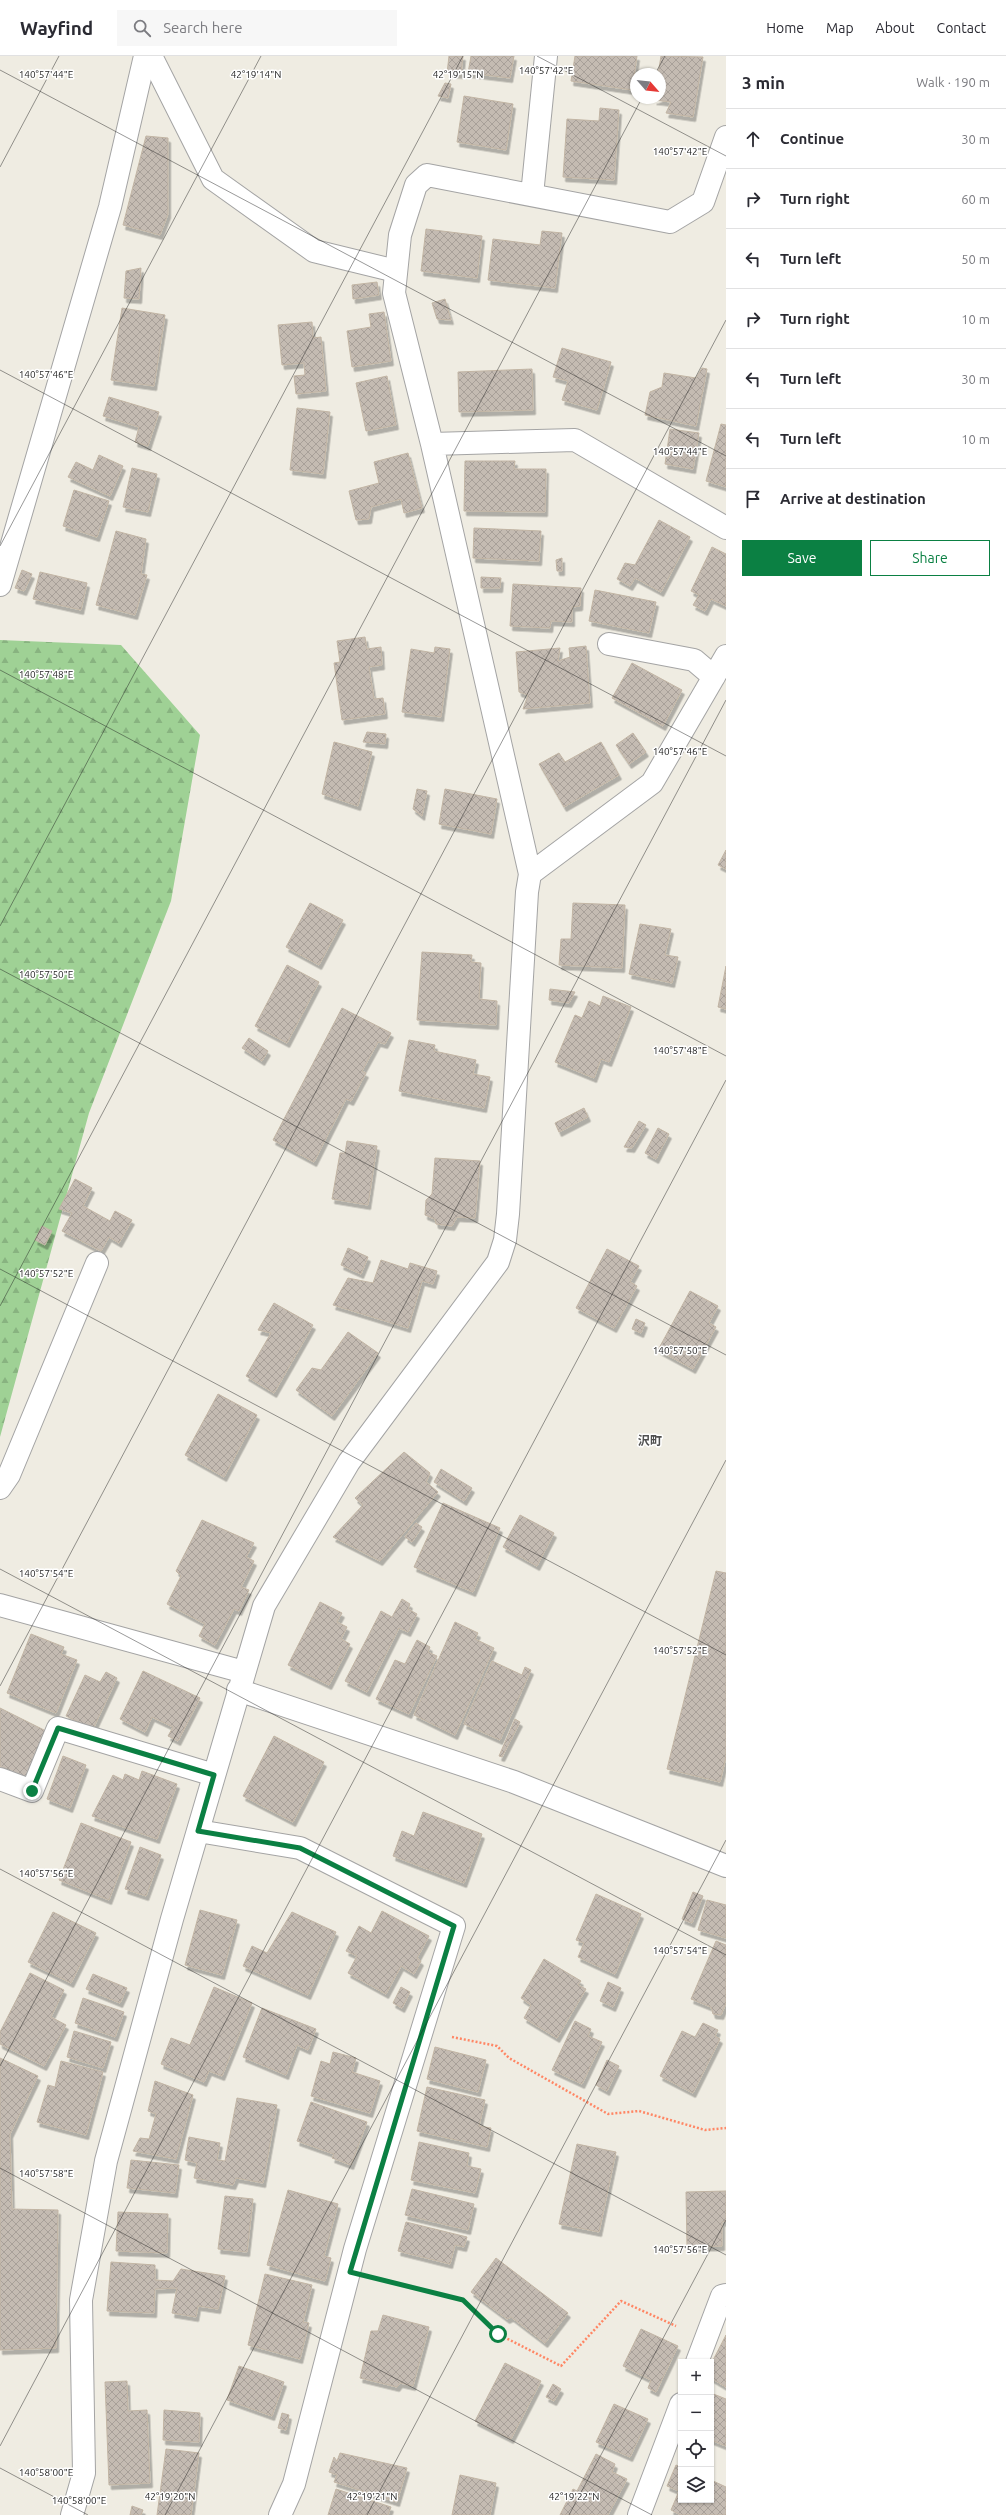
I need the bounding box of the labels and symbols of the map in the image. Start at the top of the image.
text: 140°57'42"E [519,65,574,76]
north arrow [630,68,666,104]
text: 140°57'44"E [19,69,74,80]
text: 42°19'14"N [231,69,281,80]
text: 42°19'15"N [433,69,483,80]
text: 140°57'42"E [653,146,708,157]
text: 140°57'46"E [19,369,74,380]
text: 140°57'44"E [653,446,708,457]
text: 140°57'48"E [19,669,74,680]
text: 140°57'46"E [653,746,708,757]
text: 140°57'50"E [19,969,74,980]
text: 140°57'48"E [653,1045,708,1056]
text: 140°57'52"E [19,1268,74,1279]
text: 140°57'50"E [653,1345,708,1356]
district label: 沢町 [638,1434,662,1447]
text: 140°57'54"E [19,1568,74,1579]
text: 140°57'52"E [653,1645,708,1656]
route end [23,1782,41,1800]
text: 140°57'56"E [19,1868,74,1879]
text: 140°57'54"E [653,1945,708,1956]
text: 140°57'58"E [19,2168,74,2179]
text: 140°57'56"E [653,2244,708,2255]
route start [489,2325,507,2343]
text: 140°58'00"E [19,2467,74,2478]
text: 42°19'20"N [145,2491,195,2502]
text: 42°19'21"N [347,2491,397,2502]
text: 42°19'22"N [549,2491,599,2502]
text: 140°58'00"E [52,2495,107,2506]

